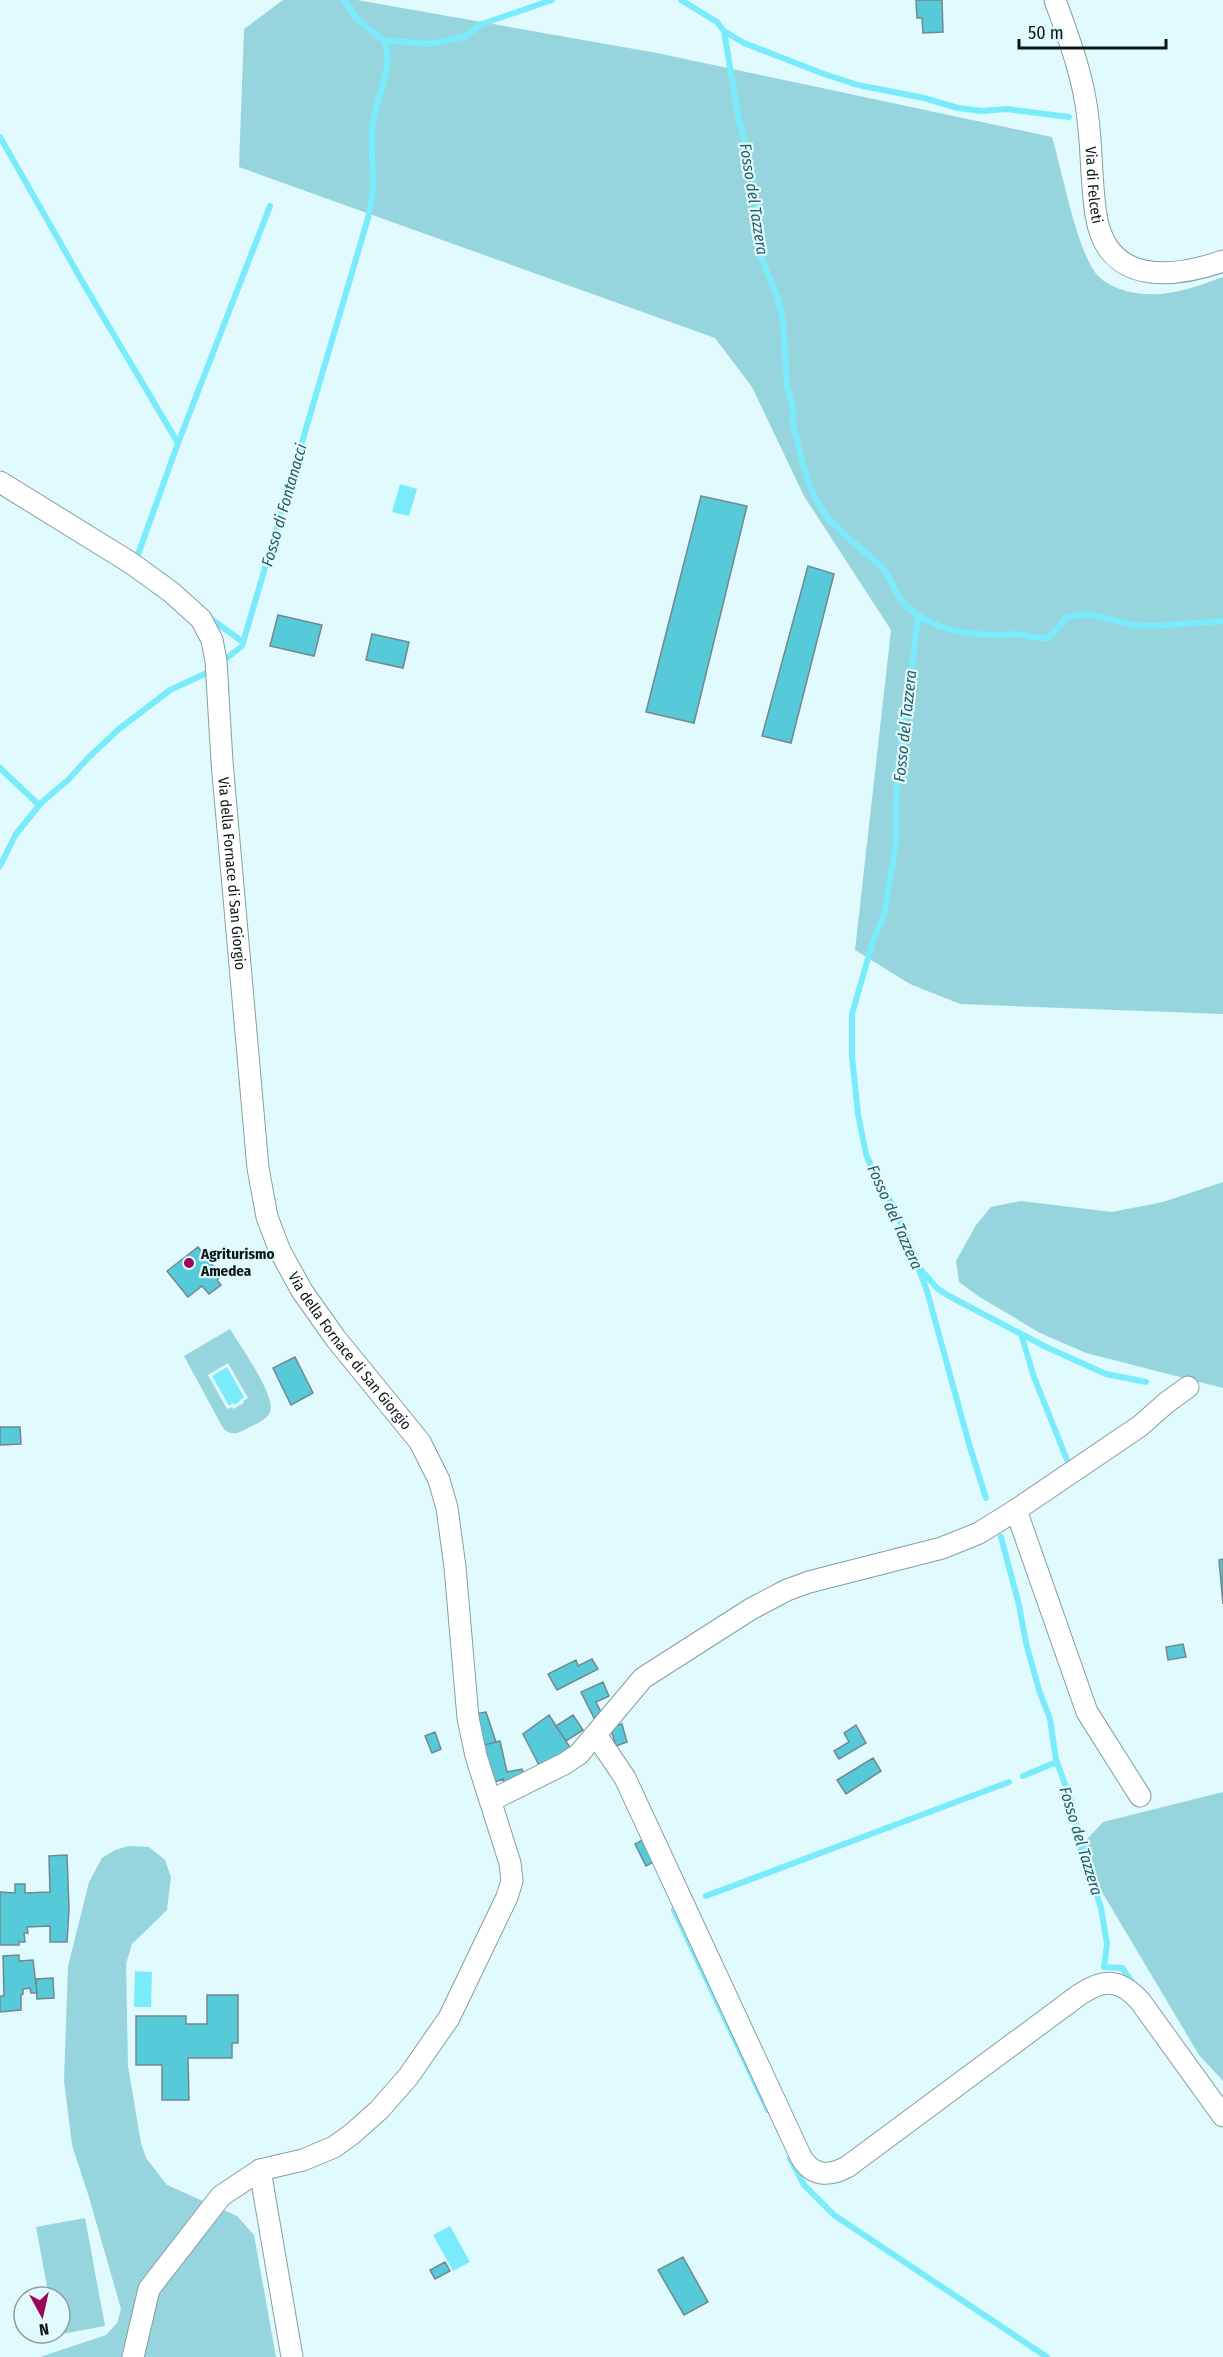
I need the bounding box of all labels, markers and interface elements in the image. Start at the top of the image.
scale bar [1019,12,1166,50]
text: 50 m [1028,22,1064,44]
water label: Fosso del Tazzera [736,142,772,256]
street label: Via di Felceti [1082,146,1106,225]
water label: Fosso di Fontanacci [257,441,311,569]
water label: Fosso del Tazzera [890,669,920,783]
street label: Via della Fornace di San Giorgio [214,776,249,971]
water label: Fosso del Tazzera [863,1162,927,1272]
place label: Agriturismo Amedea [200,1245,274,1280]
marker: Agriturismo Amedea [182,1256,196,1270]
street label: Via della Fornace di San Giorgio [284,1269,415,1434]
water label: Fosso del Tazzera [1055,1784,1107,1898]
north arrow [12,2285,72,2345]
text: N [38,2319,50,2339]

